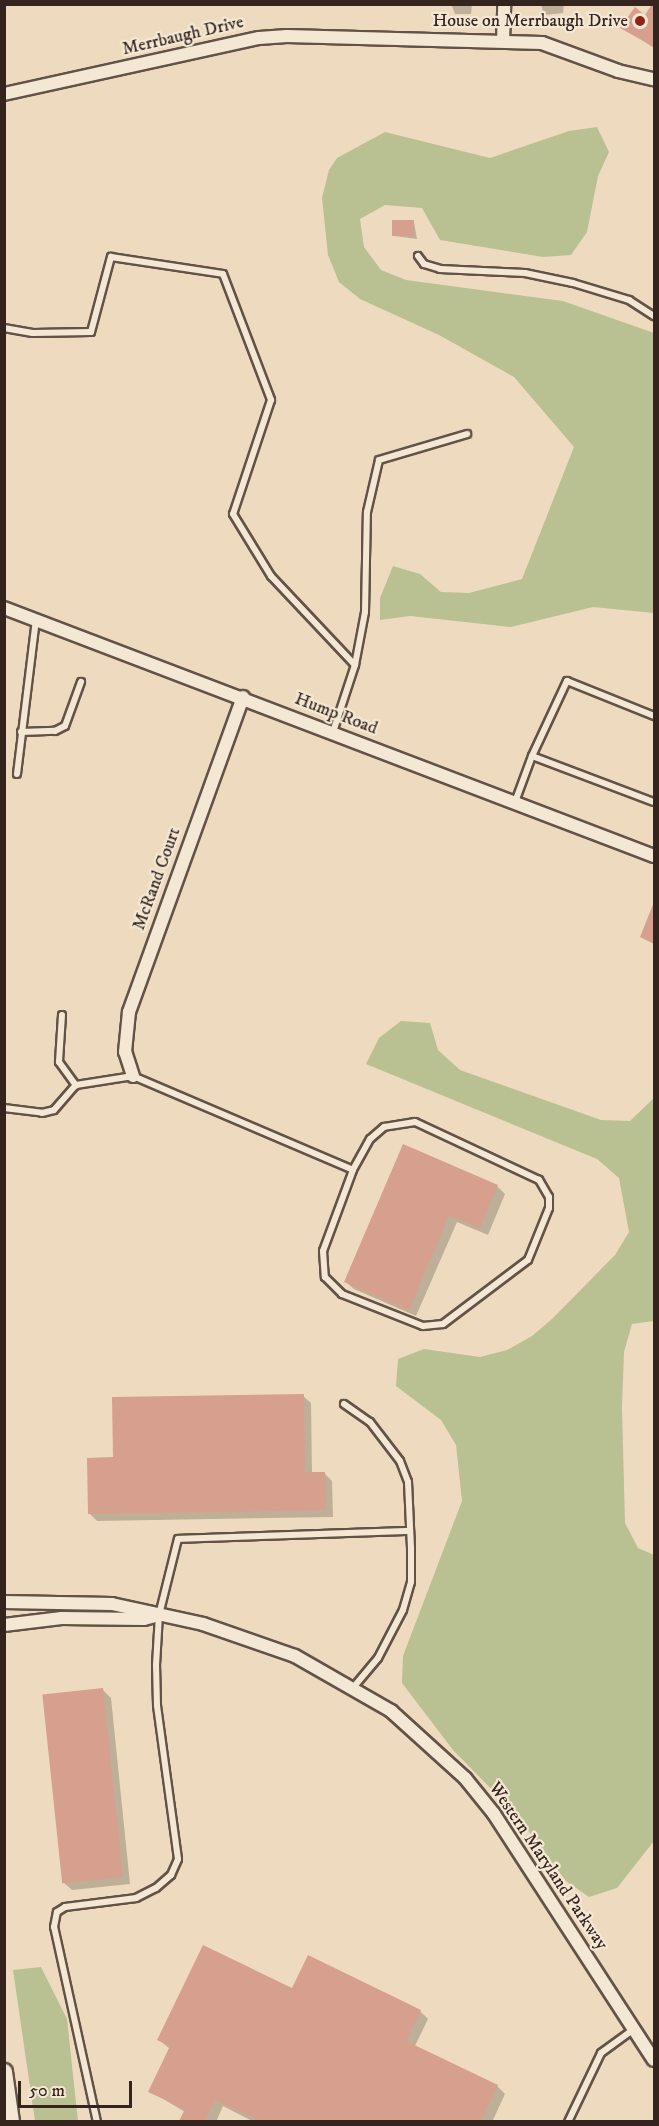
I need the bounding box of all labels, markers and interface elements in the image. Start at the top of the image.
place label: House on Merrbaugh Drive [432,10,628,32]
street label: Merrbaugh Drive [120,12,246,60]
marker: House on Merrbaugh Drive [633,14,647,28]
street label: Hump Road [291,688,381,740]
street label: McRand Court [128,825,186,933]
street label: Western Maryland Parkway [484,1778,612,1954]
scale bar [21,2069,135,2107]
text: 50 m [29,2080,65,2102]

